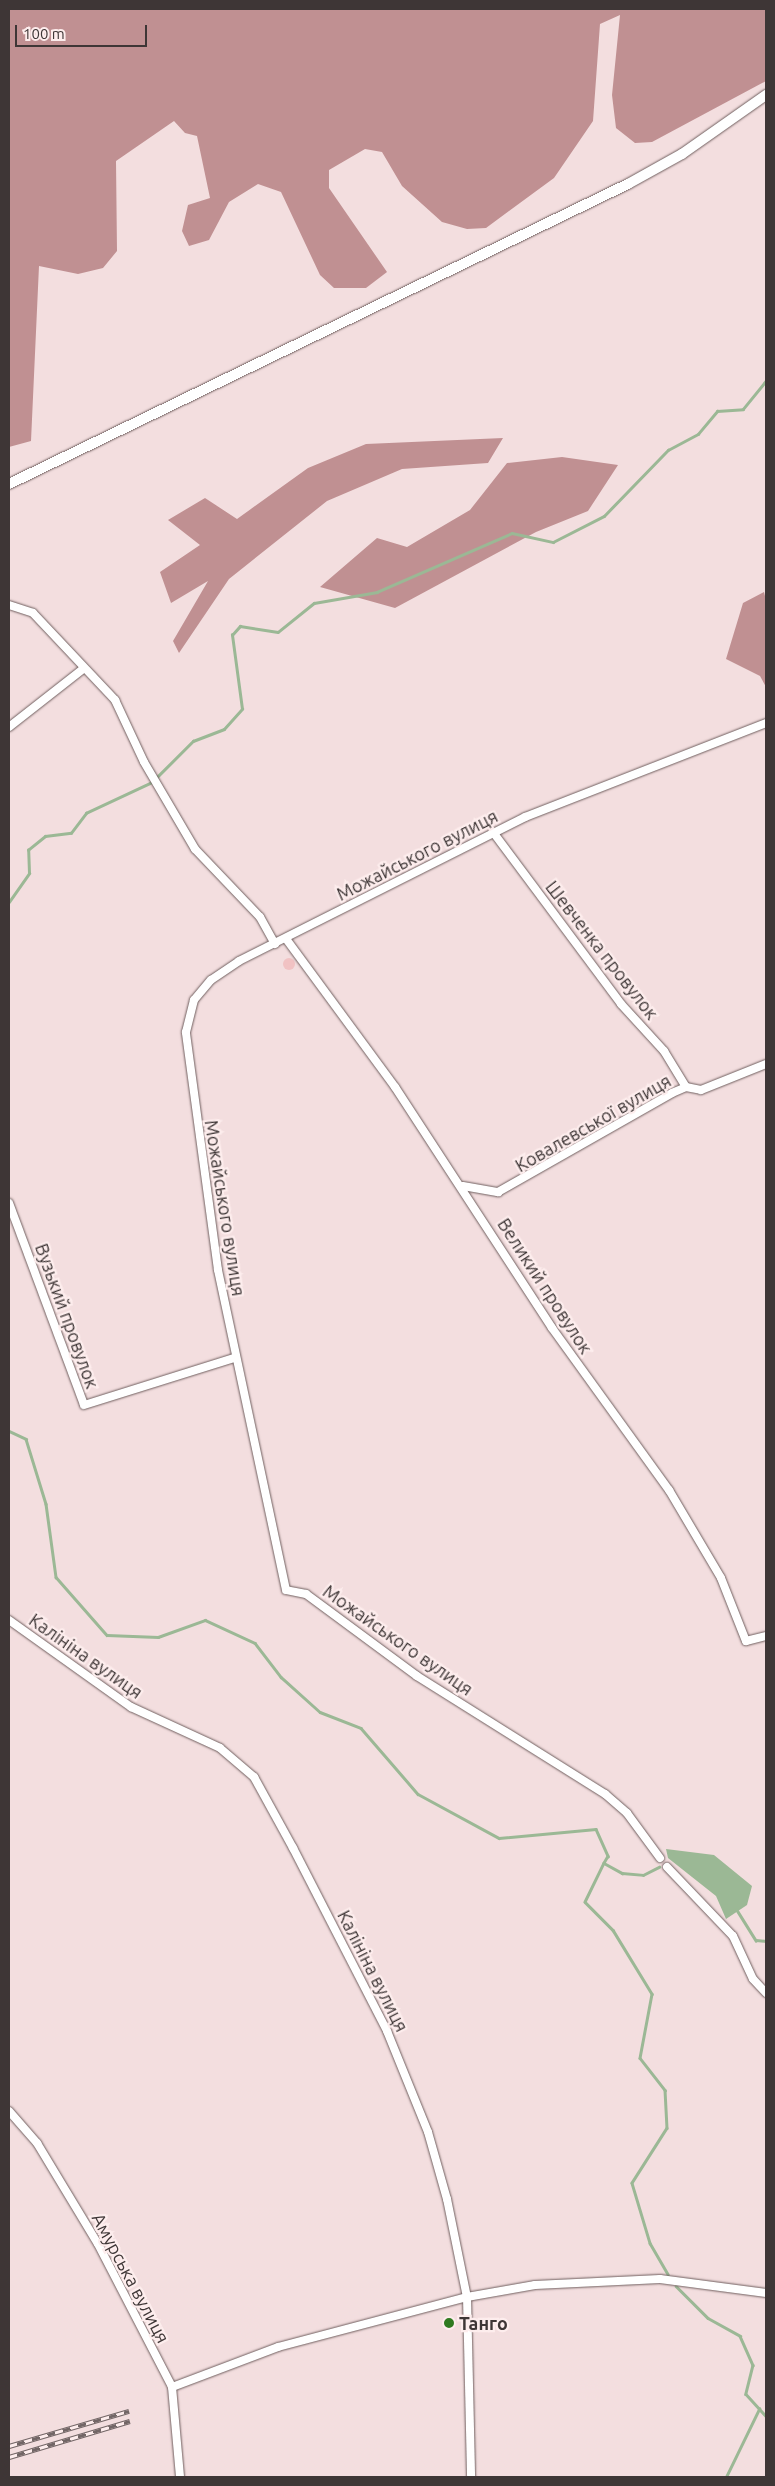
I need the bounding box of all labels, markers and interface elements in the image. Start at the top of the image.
scale bar [18,15,150,47]
text: 100 m [23,25,65,42]
street label: Можайського вулиця [333,805,501,905]
street label: Шевченка провулок [541,876,663,1024]
street label: Ковалевської вулиця [511,1070,675,1176]
street label: Можайського вулиця [200,1118,250,1298]
street label: Великий провулок [493,1214,597,1358]
street label: Вузький провулок [31,1241,103,1391]
street label: Можайського вулиця [319,1580,477,1700]
street label: Калініна вулиця [25,1609,147,1703]
street label: Калініна вулиця [333,1907,413,2035]
street label: Амурська вулиця [88,2209,174,2347]
place label: Танго [459,2312,508,2334]
marker: Танго [443,2317,455,2329]

